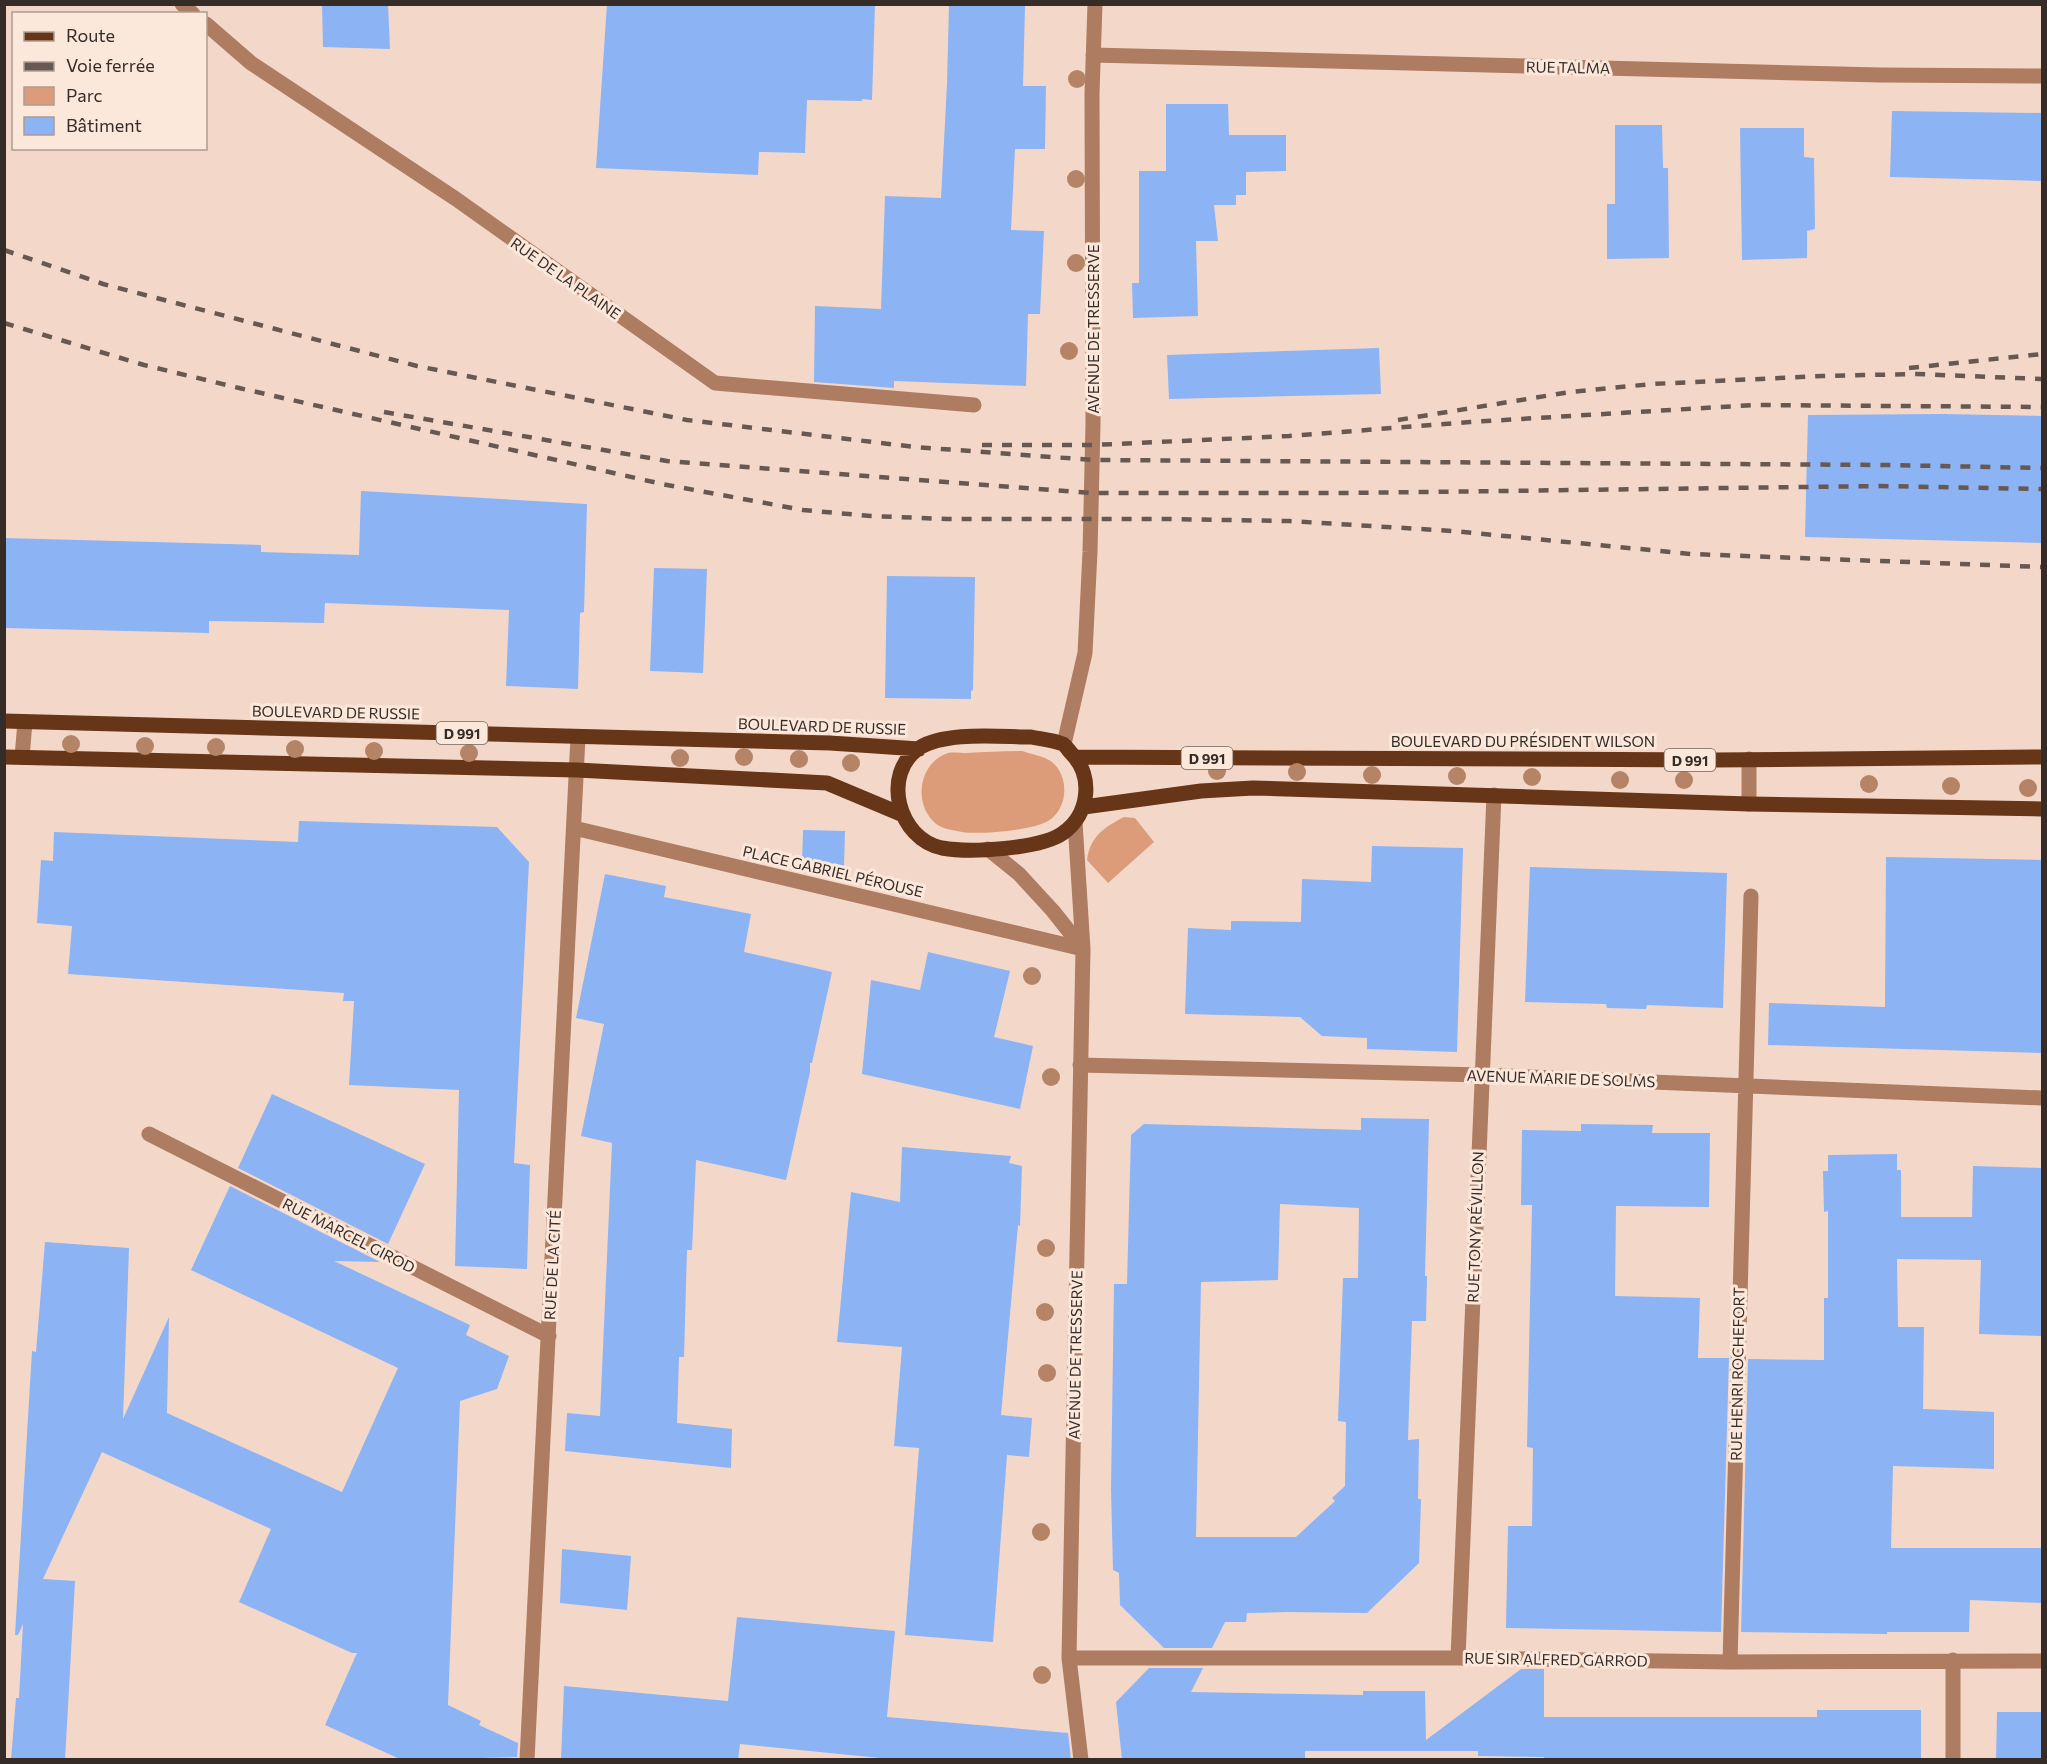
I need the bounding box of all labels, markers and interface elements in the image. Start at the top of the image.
legend [12,12,207,150]
text: Route [66,24,115,46]
text: Voie ferrée [66,54,155,76]
street label: RUE TALMA [1526,57,1610,77]
text: Parc [66,84,103,106]
text: Bâtiment [66,114,142,136]
street label: RUE DE LA PLAINE [508,233,624,323]
street label: AVENUE DE TRESSERVE [1084,244,1102,414]
street label: BOULEVARD DE RUSSIE [252,702,420,722]
street label: BOULEVARD DE RUSSIE [738,714,906,738]
road number: D 991 [436,722,488,744]
street label: BOULEVARD DU PRÉSIDENT WILSON [1391,731,1655,750]
road number: D 991 [1182,747,1232,769]
road number: D 991 [1664,749,1716,771]
street label: PLACE GABRIEL PÉROUSE [741,840,925,901]
street label: AVENUE MARIE DE SOLMS [1466,1066,1656,1090]
street label: RUE TONY RÉVILLON [1462,1151,1487,1303]
street label: RUE MARCEL GIROD [280,1194,418,1276]
street label: RUE DE LA CITÉ [539,1209,564,1320]
street label: AVENUE DE TRESSERVE [1065,1270,1085,1440]
street label: RUE HENRI ROCHEFORT [1726,1287,1748,1461]
street label: RUE SIR ALFRED GARROD [1464,1648,1648,1670]

